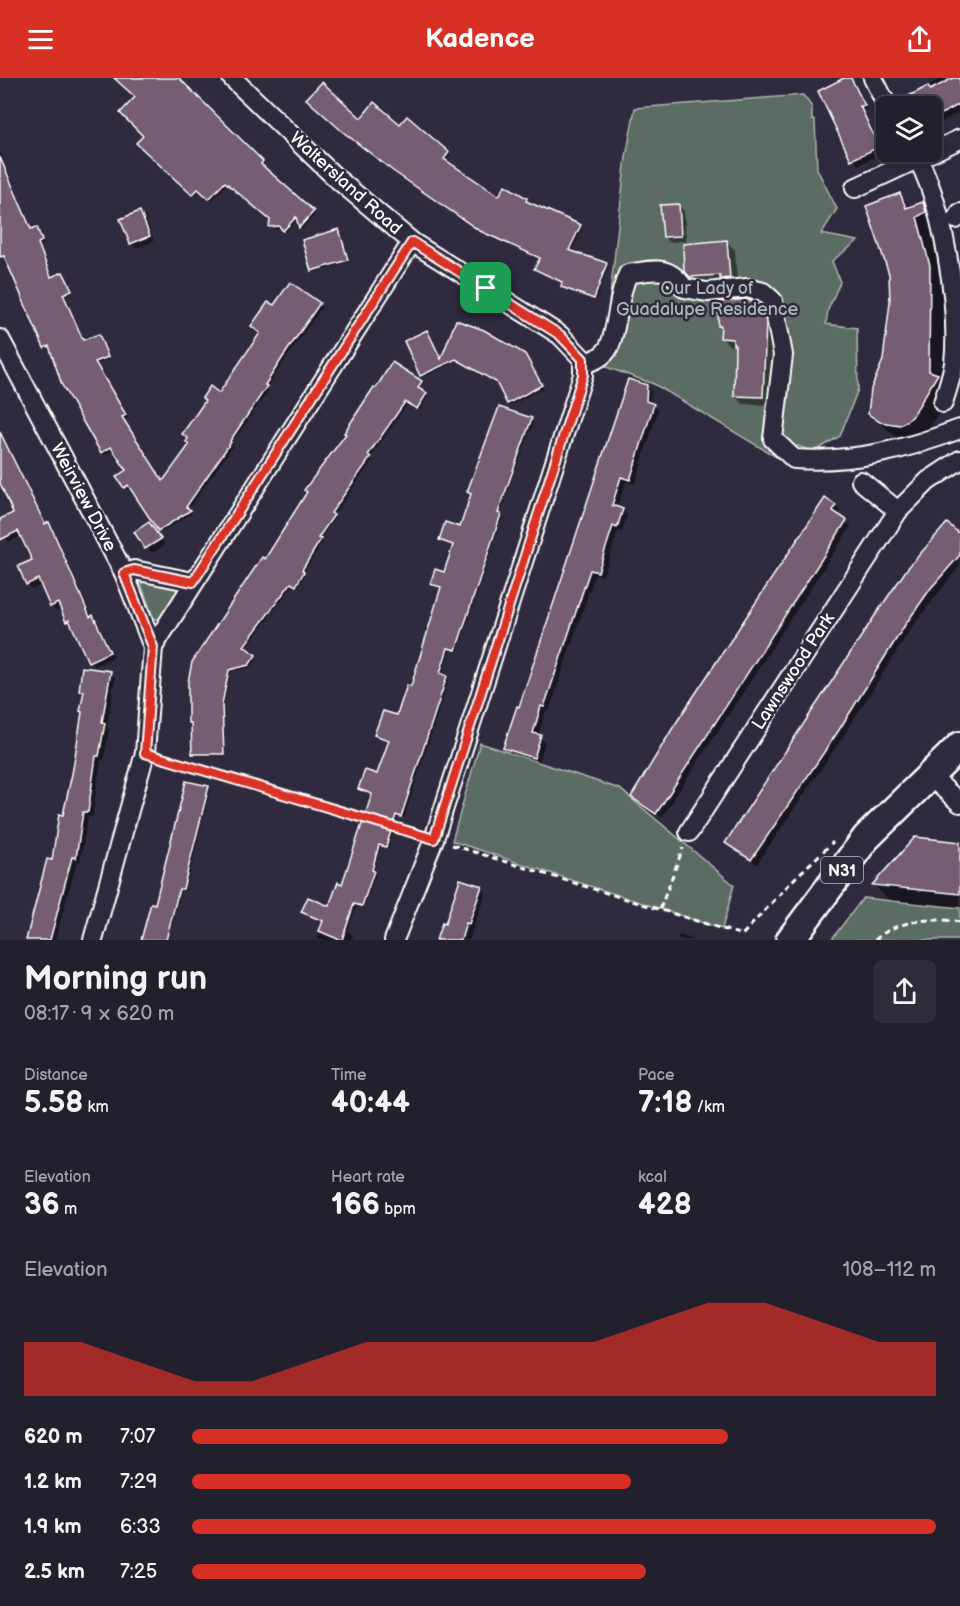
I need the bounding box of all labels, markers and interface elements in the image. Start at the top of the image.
icon: menu [24,23,57,56]
text: Kadence [425,23,535,55]
icon: share [903,23,936,56]
map controls [876,96,942,162]
button: layers [876,96,942,162]
street label: Waltersland Road [285,128,406,239]
pin [460,262,511,313]
icon: arrive [469,271,502,304]
park label: Our Lady of Guadalupe Residence [616,278,798,320]
street label: Weirview Drive [46,440,121,555]
street label: Lawnswood Park [748,609,839,733]
road number: N31 [821,857,863,883]
text: Morning run [24,959,207,999]
button: share [873,960,936,1023]
text: 08:17 · 9 × 620 m [24,1002,174,1026]
text: Distance [24,1066,88,1085]
text: Time [331,1066,366,1085]
text: Pace [638,1066,674,1085]
text: 5.58 [24,1085,83,1121]
text: 40:44 [331,1085,410,1121]
text: 7:18 [638,1085,692,1121]
text: km [83,1098,109,1117]
text: /km [692,1098,725,1117]
text: Elevation [24,1168,91,1187]
text: Heart rate [331,1168,405,1187]
text: kcal [638,1168,667,1187]
text: 36 [24,1187,60,1223]
text: 166 [331,1187,380,1223]
text: 428 [638,1187,692,1223]
text: m [60,1200,77,1219]
text: bpm [380,1200,416,1219]
text: Elevation [24,1258,107,1282]
text: 108–112 m [842,1258,936,1282]
text: 620 m [24,1425,83,1449]
text: 7:07 [120,1425,155,1449]
text: 1.2 km [24,1470,82,1494]
text: 7:29 [120,1470,157,1494]
text: 1.9 km [24,1515,81,1539]
text: 6:33 [120,1515,161,1539]
text: 2.5 km [24,1560,85,1584]
text: 7:25 [120,1560,157,1584]

